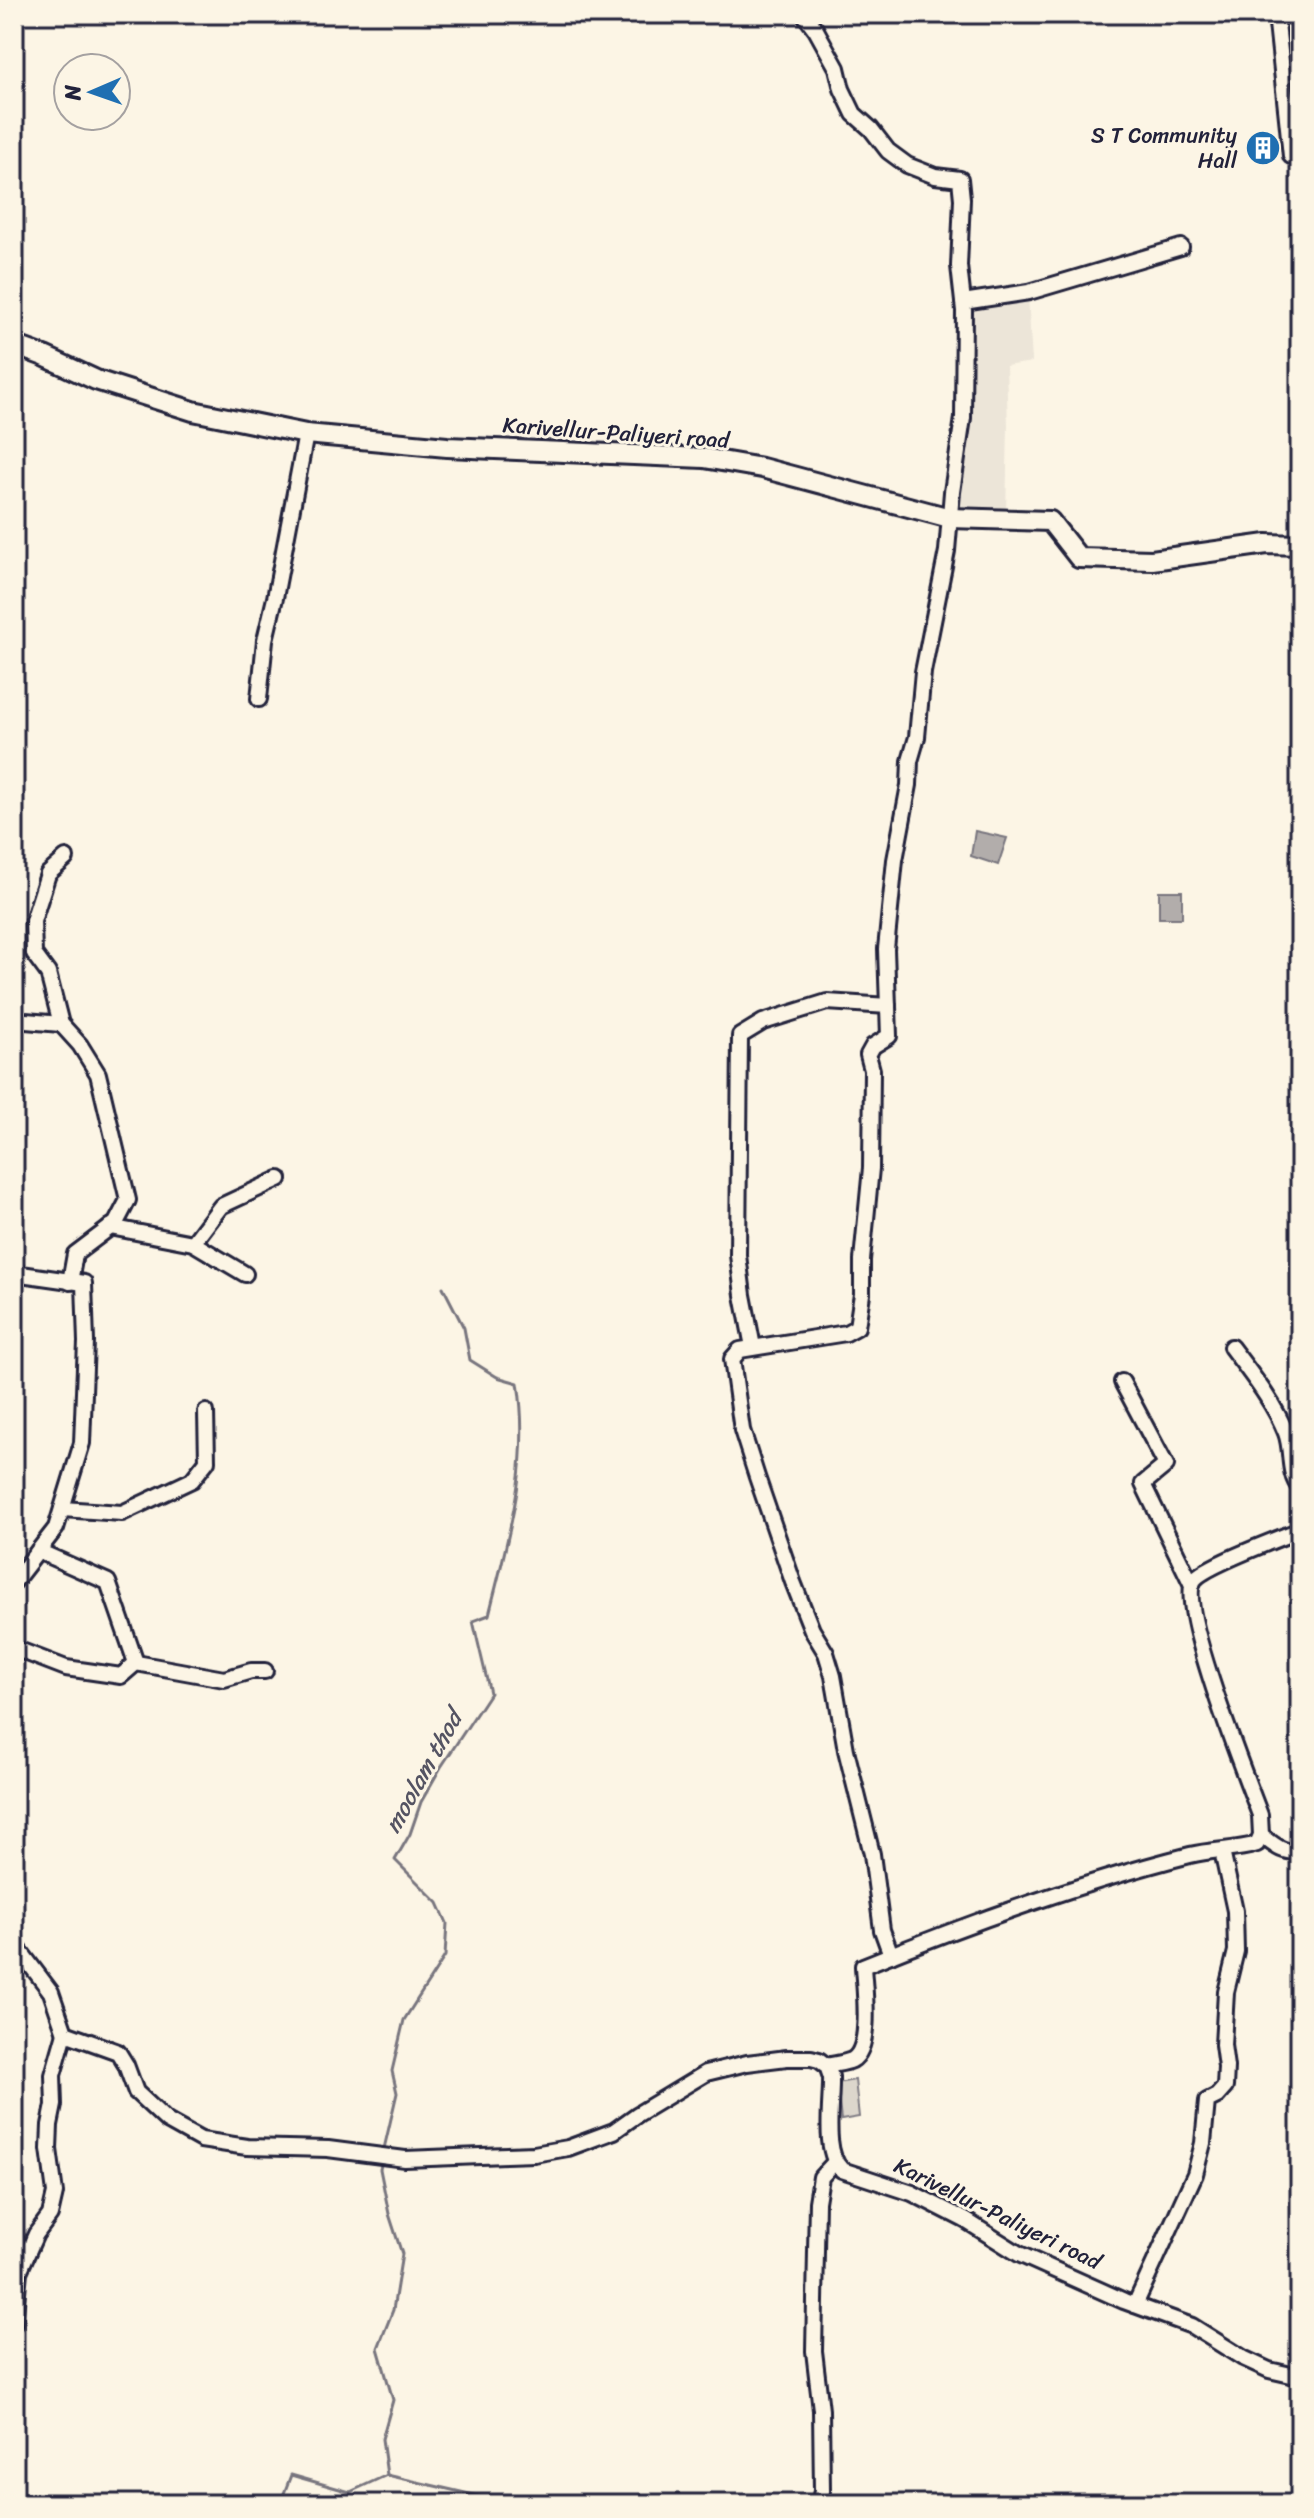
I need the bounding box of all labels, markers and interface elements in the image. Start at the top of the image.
north arrow [52,52,132,132]
text: N [53,84,92,102]
place label: S T Community Hall [1091,116,1238,180]
building icon: S T Community Hall [1244,129,1282,167]
street label: Karivellur-Paliyeri road [502,405,732,460]
water label: moolam thod [372,1698,477,1841]
street label: Karivellur-Paliyeri road [887,2146,1109,2281]

